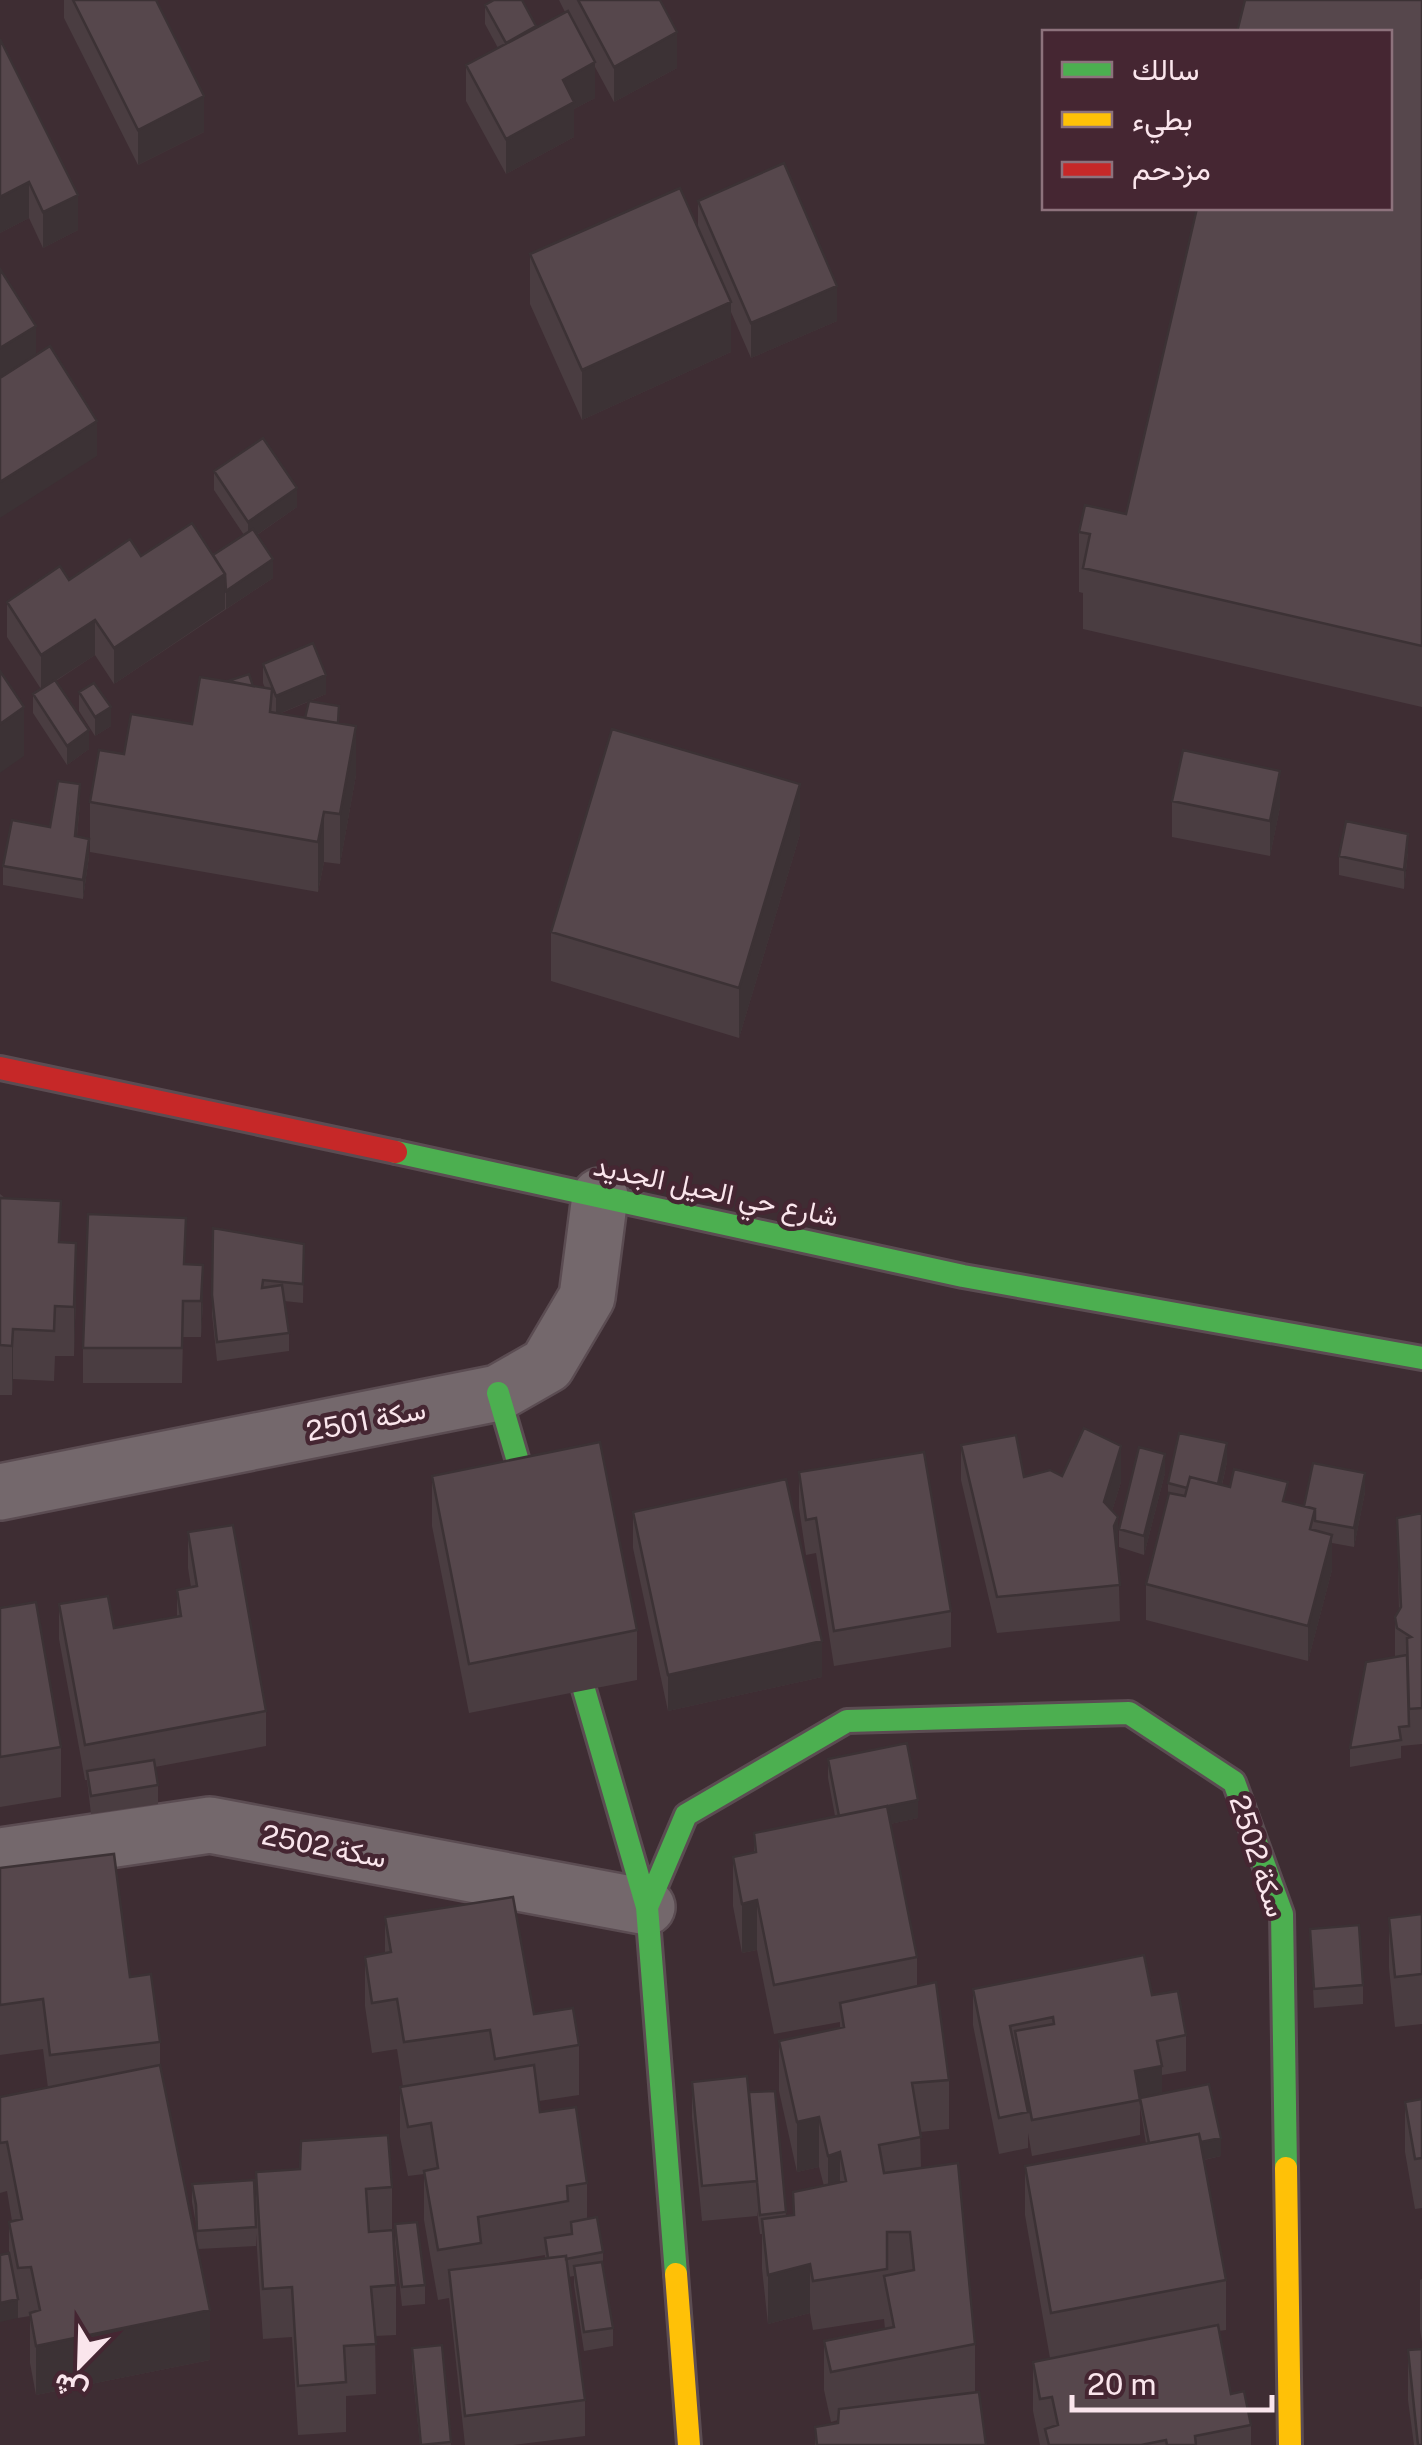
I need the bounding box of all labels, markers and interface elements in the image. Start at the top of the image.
legend [1042,30,1392,210]
text: سالك [1132,51,1199,87]
text: بطيء [1132,101,1193,144]
text: مزدحم [1132,151,1211,189]
street label: شارع حي الحيل الجديد [589,1148,841,1239]
street label: سكة 2501 [303,1392,428,1447]
street label: سكة 2502 [1223,1791,1294,1921]
street label: سكة 2502 [259,1817,389,1874]
north arrow [30,2315,130,2415]
scale bar [1072,2350,1272,2412]
text: ش [48,2366,92,2410]
text: 20 m [1087,2366,1156,2402]

